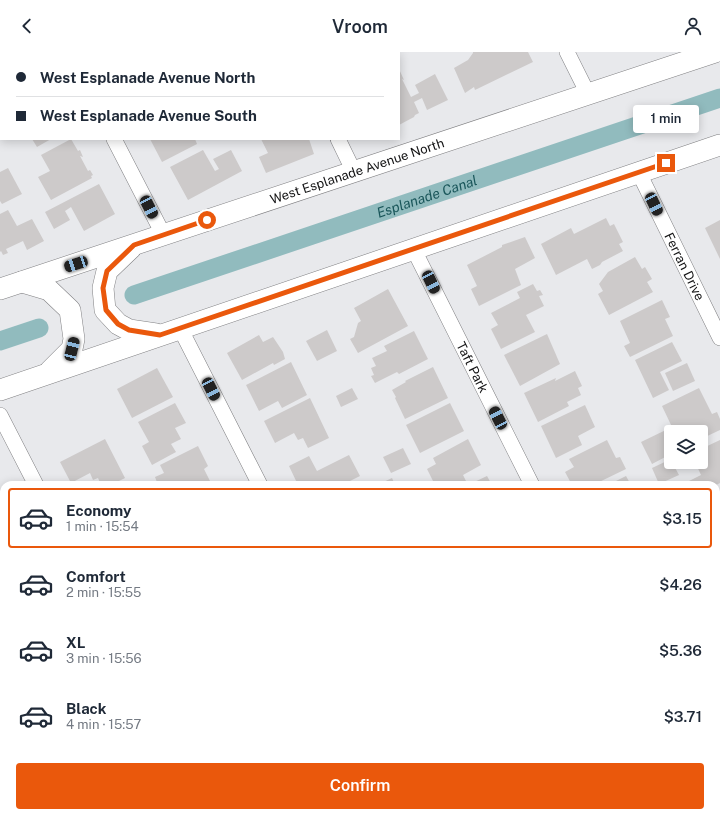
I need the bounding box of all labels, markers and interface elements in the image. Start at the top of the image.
icon: back [16,15,38,37]
icon: person [682,15,704,37]
text: Vroom [332,16,388,37]
text: West Esplanade Avenue North [40,69,255,86]
callout: 1 min [633,105,699,133]
text: West Esplanade Avenue South [40,107,257,124]
text: 1 min [651,111,681,126]
street label: West Esplanade Avenue North [268,135,446,207]
route end [657,154,675,172]
water label: Esplanade Canal [375,172,479,221]
car [643,191,665,217]
car [138,194,160,220]
route start [198,211,216,229]
street label: Ferran Drive [662,230,708,303]
car [63,255,89,273]
car [420,269,442,295]
car [63,336,81,362]
street label: Taft Park [454,339,492,395]
car [200,376,222,402]
car [487,405,509,431]
map controls [664,425,708,469]
button: layers [664,425,708,469]
icon: car [18,500,54,536]
text: Economy [66,502,131,519]
text: $3.15 [662,510,702,527]
text: 1 min · 15:54 [66,519,139,534]
icon: car [18,566,54,602]
text: Comfort [66,568,126,585]
text: $4.26 [659,576,702,593]
text: 2 min · 15:55 [66,585,141,600]
icon: car [18,632,54,668]
text: XL [66,634,85,651]
text: $5.36 [659,642,702,659]
text: 3 min · 15:56 [66,651,142,666]
icon: car [18,698,54,734]
text: Black [66,700,106,717]
text: $3.71 [664,708,702,725]
text: 4 min · 15:57 [66,717,141,732]
button: Confirm [16,763,704,809]

